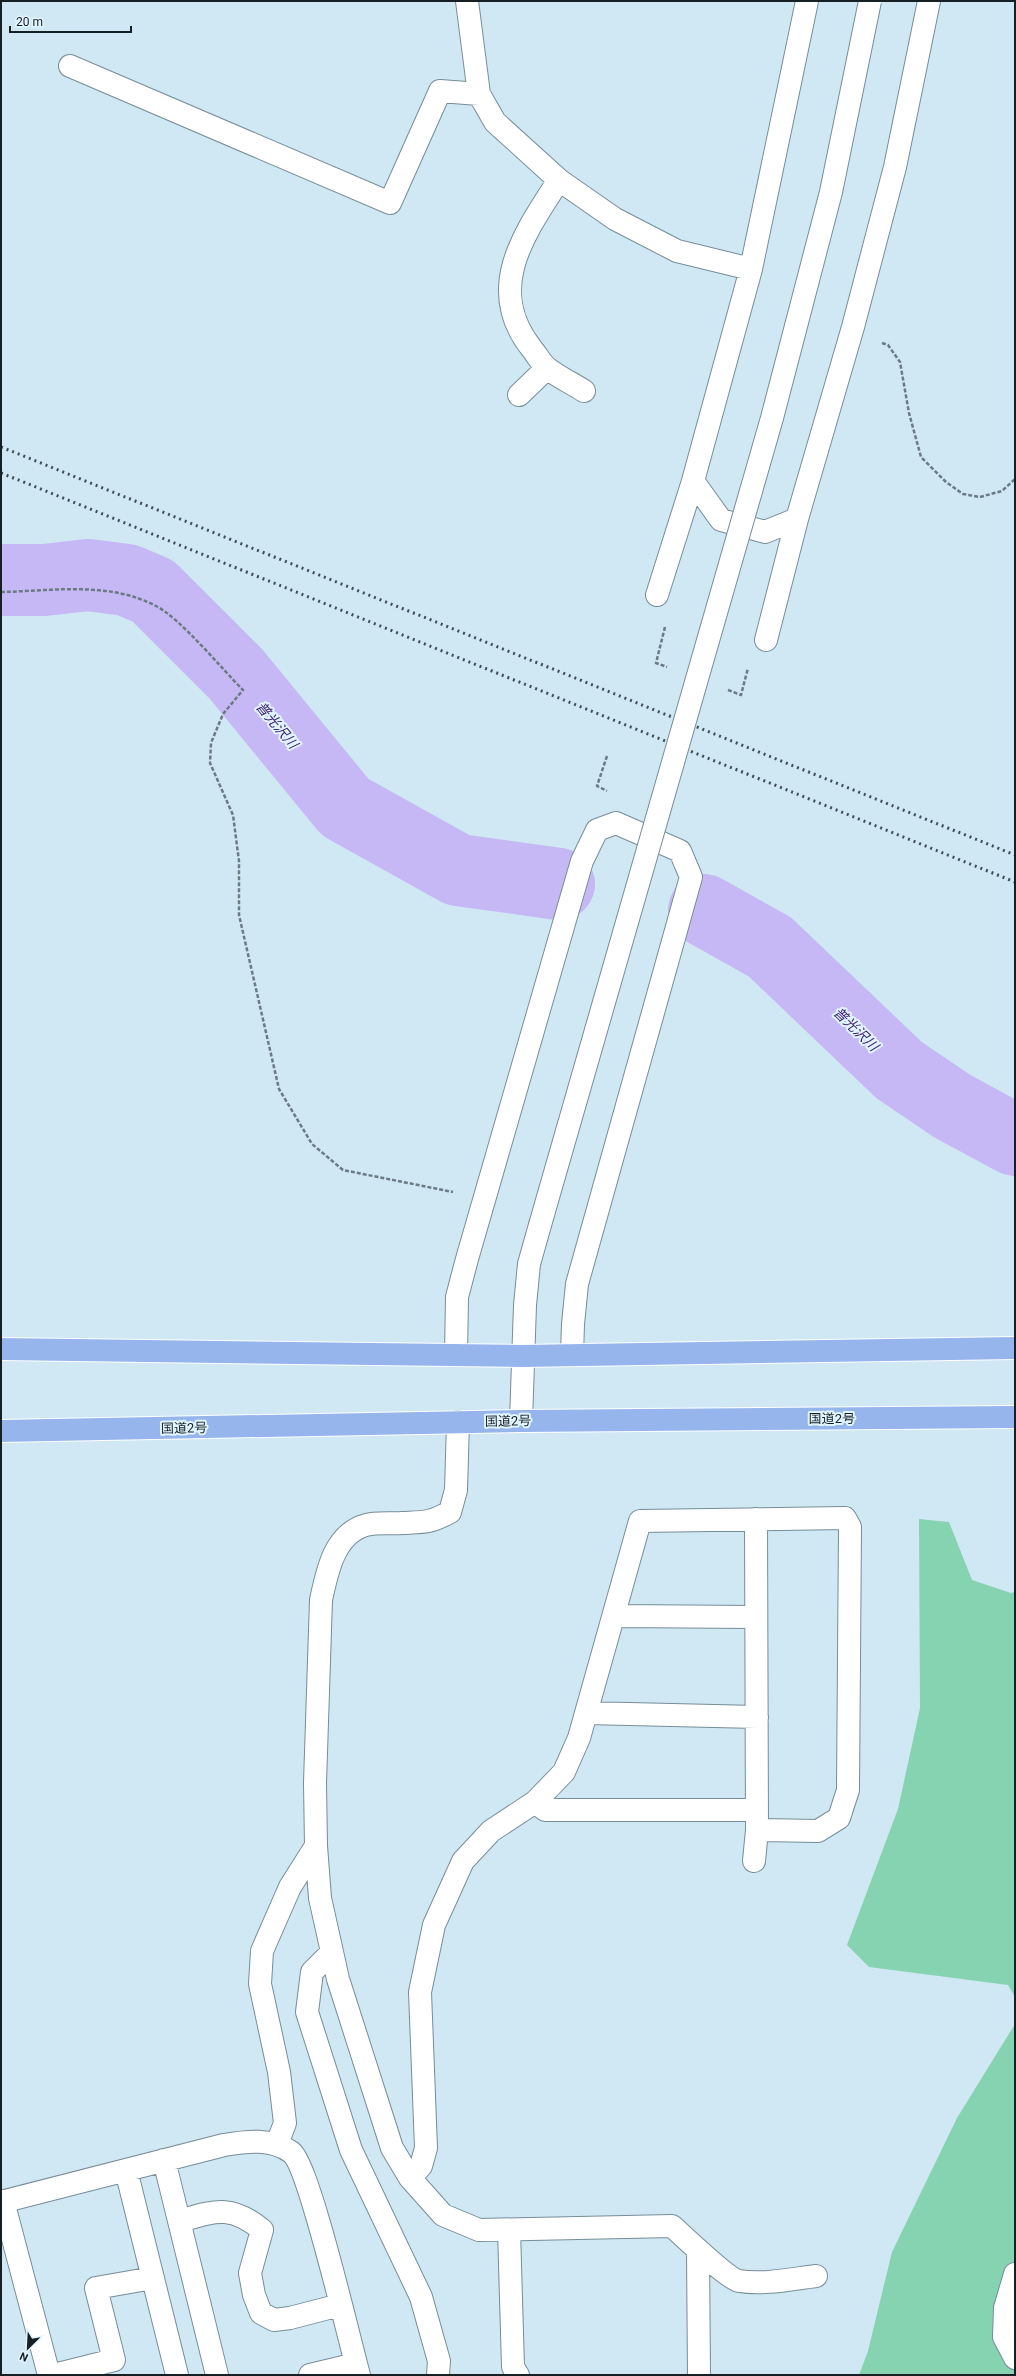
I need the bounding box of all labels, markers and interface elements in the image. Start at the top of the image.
scale bar [10,8,131,34]
text: 20 m [16,15,43,29]
water label: 普光沢川 [253,698,302,753]
water label: 普光沢川 [830,1004,883,1056]
street label: 国道2号 [809,1411,855,1426]
street label: 国道2号 [485,1413,531,1429]
street label: 国道2号 [161,1420,207,1436]
north arrow [8,2328,48,2368]
text: N [18,2349,30,2364]

